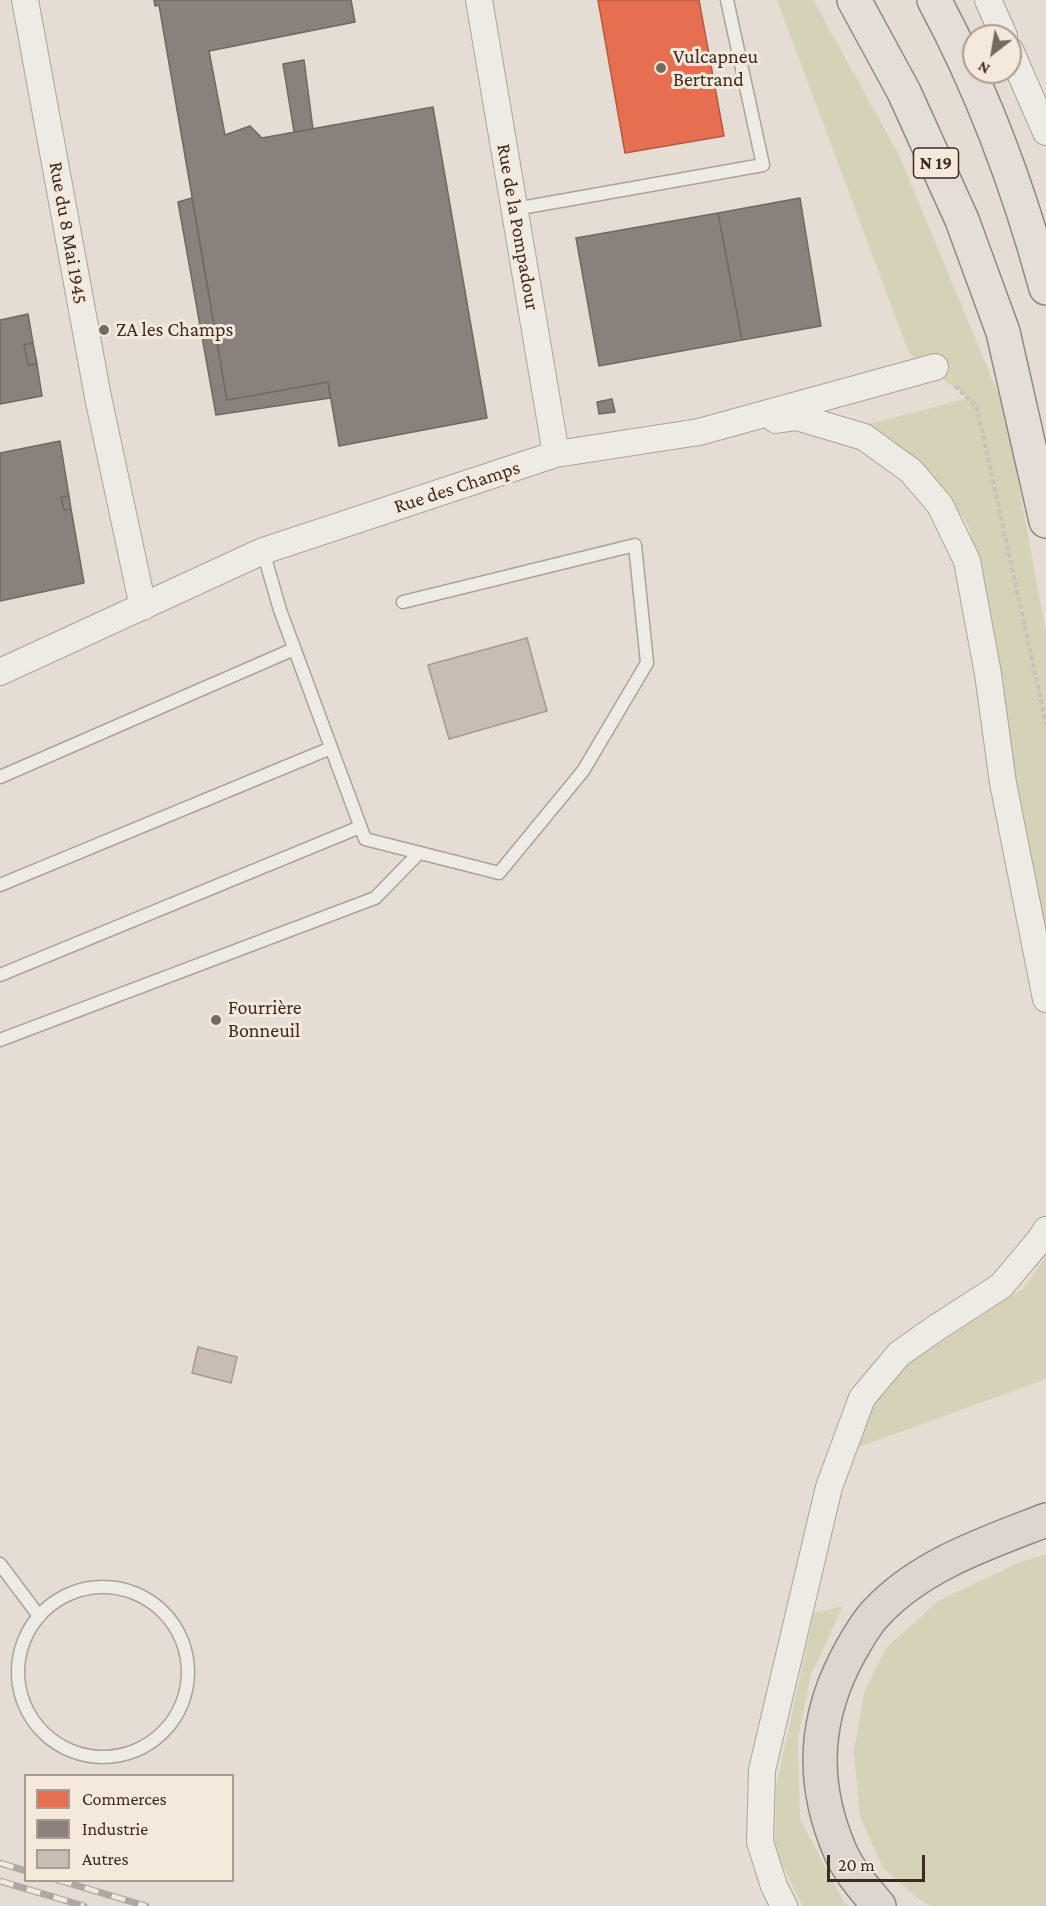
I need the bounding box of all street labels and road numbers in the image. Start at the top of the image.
street label: Rue de la Pompadour [492,142,544,312]
road number: N 19 [914,148,958,178]
street label: Rue du 8 Mai 1945 [44,160,92,306]
street label: Rue des Champs [391,455,523,519]

